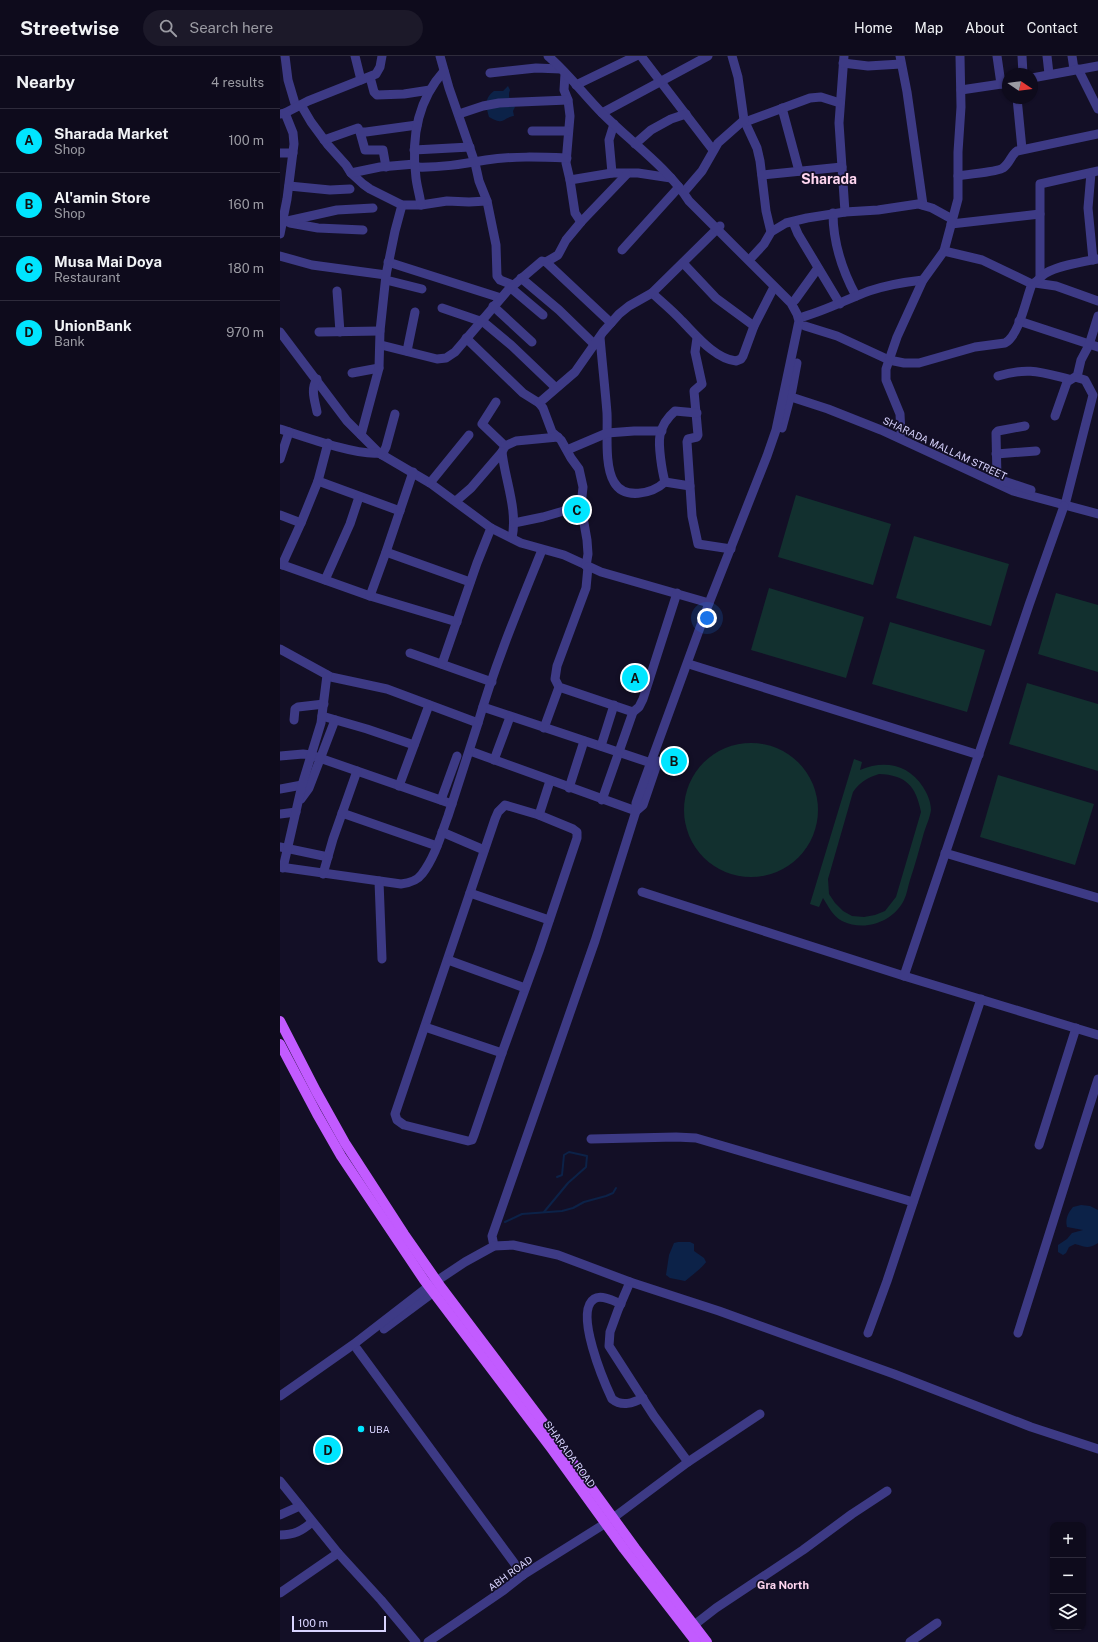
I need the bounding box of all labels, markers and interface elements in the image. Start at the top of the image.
search box [143,10,423,46]
text: Streetwise [20,17,119,39]
icon: search [157,17,179,39]
text: Search here [189,19,273,36]
text: Home [854,20,893,36]
text: Map [915,20,943,36]
text: About [965,20,1005,36]
text: Contact [1027,20,1078,36]
north arrow [1002,68,1038,104]
text: Nearby [16,72,75,92]
text: 4 results [211,75,264,90]
text: Sharada Market [54,125,169,142]
text: A [24,133,34,148]
text: 100 m [228,133,264,148]
text: Shop [54,142,85,157]
district label: Sharada [801,171,857,187]
text: Al'amin Store [54,189,151,206]
text: B [25,197,33,212]
text: 160 m [228,197,264,212]
text: Shop [54,206,85,221]
text: Musa Mai Doya [54,253,162,270]
text: C [24,261,34,276]
text: 180 m [228,261,264,276]
text: Restaurant [54,270,120,285]
text: UnionBank [54,317,132,334]
text: D [24,325,34,340]
text: 970 m [226,325,264,340]
text: Bank [54,334,85,349]
street label: SHARADA MALLAM STREET [881,414,1009,482]
pin: C [564,495,590,525]
your location [697,608,717,628]
pin: A [622,663,648,693]
pin: B [661,746,687,776]
street label: SHARADA ROAD [542,1418,598,1490]
place label: UBA [369,1423,390,1435]
marker: UBA [356,1424,366,1434]
pin: D [315,1435,341,1465]
map controls [1050,1522,1086,1630]
button: + [1050,1522,1086,1558]
street label: ABH ROAD [486,1553,534,1593]
button: − [1050,1558,1086,1594]
district label: Gra North [757,1579,809,1591]
button: layers [1050,1594,1086,1630]
scale bar [292,1614,386,1633]
text: 100 m [298,1617,328,1629]

